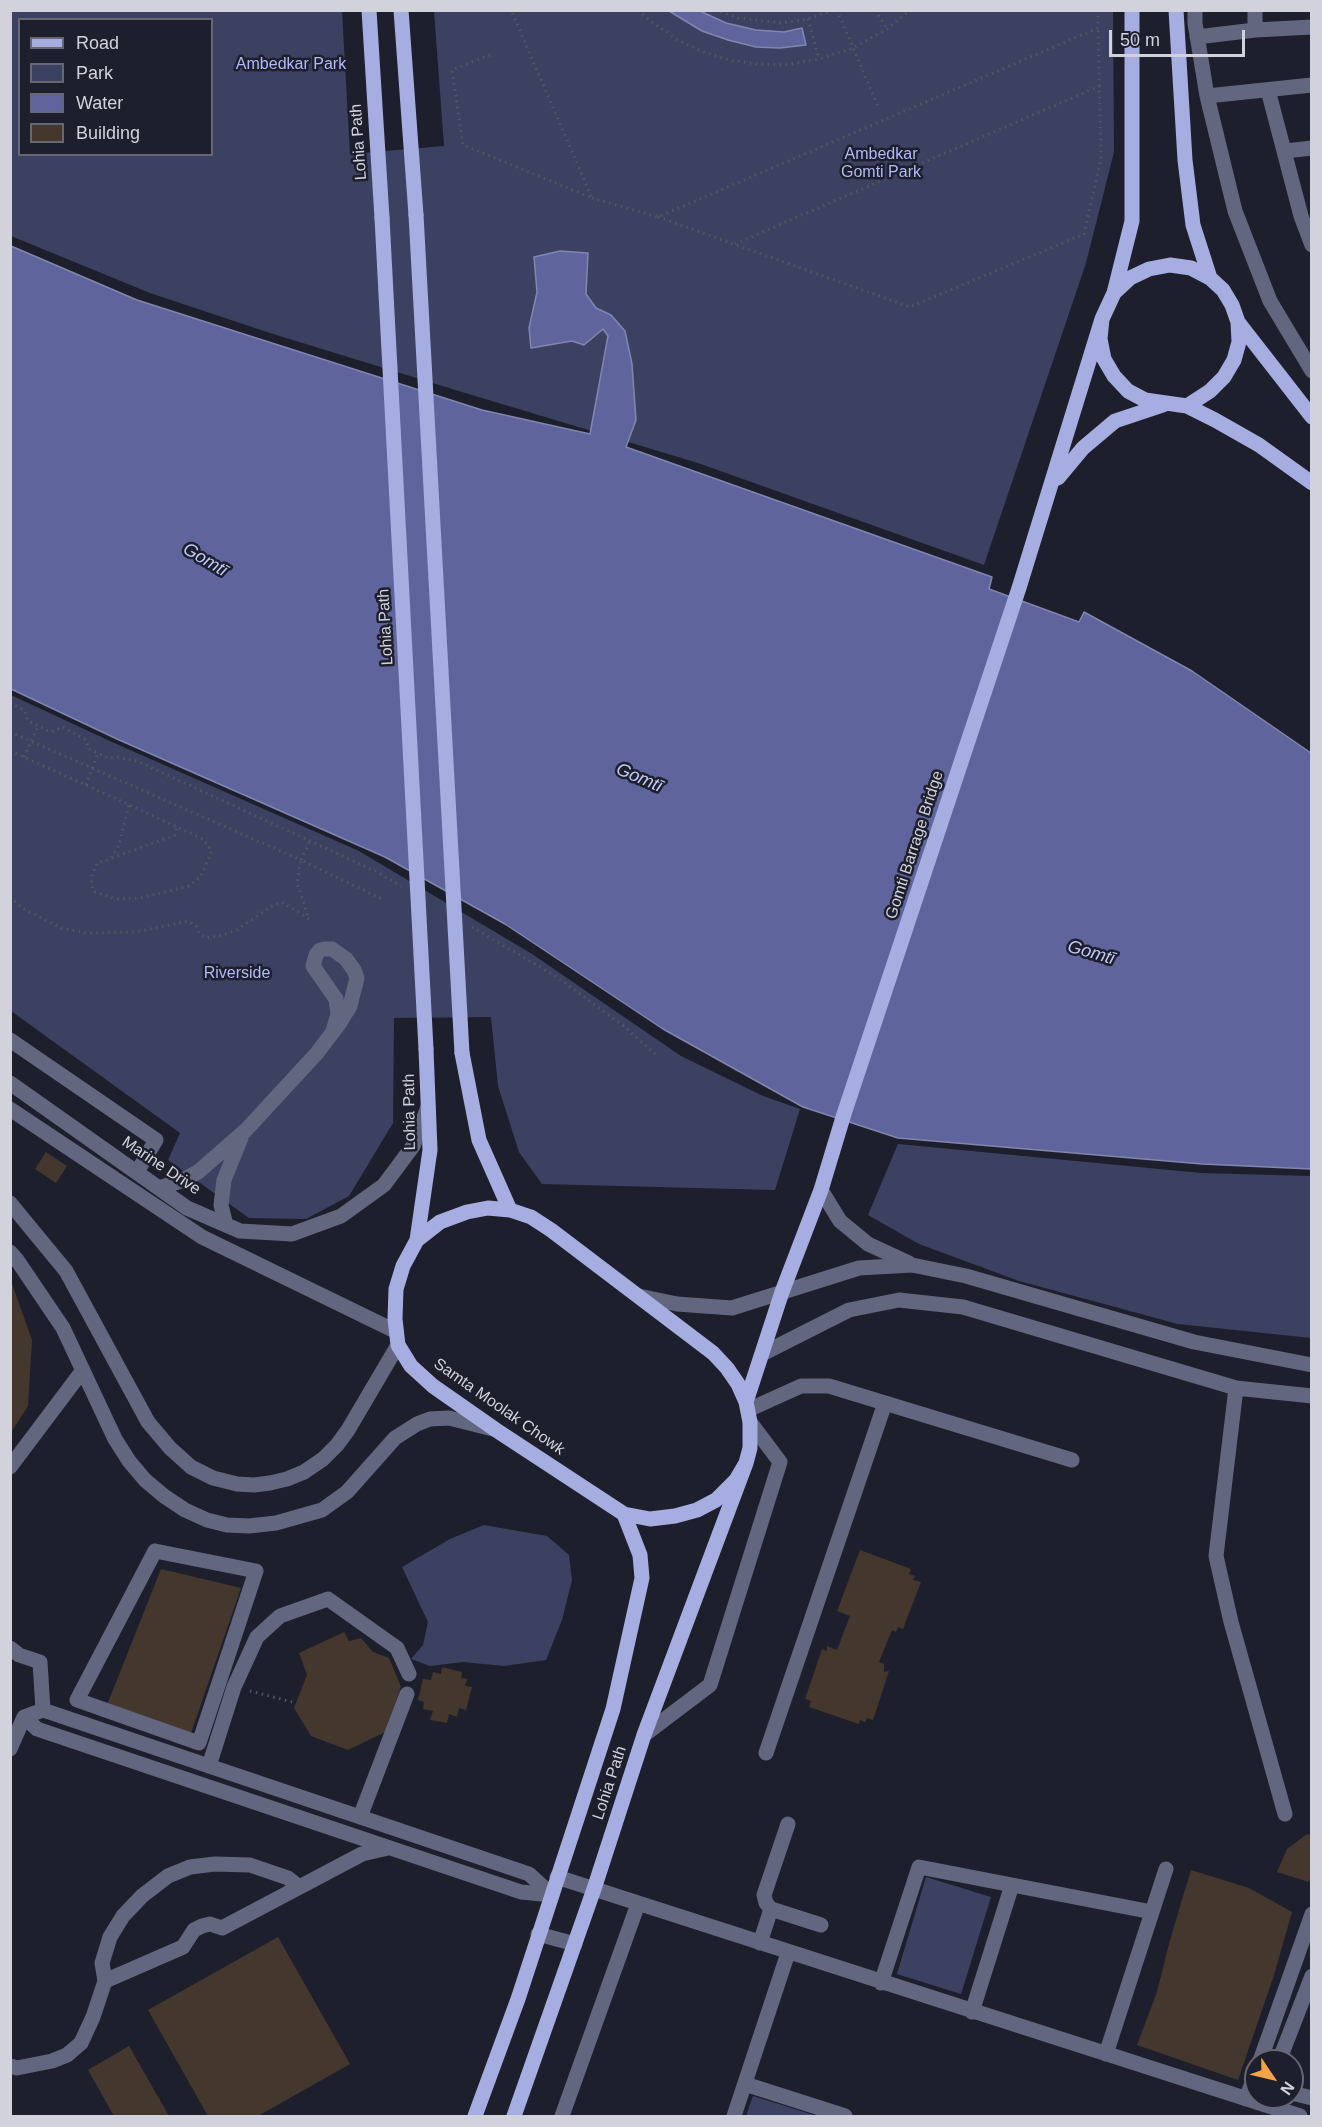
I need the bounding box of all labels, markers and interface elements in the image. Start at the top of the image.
legend [18,18,213,156]
scale bar [1112,18,1248,56]
text: 50 m [1120,30,1160,50]
text: Road [76,33,119,53]
park label: Ambedkar Park [236,55,346,75]
text: Park [76,63,113,83]
text: Water [76,93,123,113]
street label: Lohia Path [347,103,371,181]
text: Building [76,123,140,143]
park label: Ambedkar Gomti Park [841,145,921,183]
water label: Gomtī [179,538,231,582]
street label: Lohia Path [374,588,398,666]
water label: Gomtī [613,759,665,797]
street label: Gomti Barrage Bridge [882,768,948,922]
water label: Gomtī [1065,936,1117,970]
park label: Riverside [204,964,270,984]
street label: Lohia Path [400,1074,420,1150]
street label: Marine Drive [118,1133,204,1199]
street label: Samta Moolak Chowk [430,1355,568,1459]
street label: Lohia Path [589,1744,631,1822]
north arrow [1244,2049,1304,2109]
text: N [1277,2079,1298,2098]

